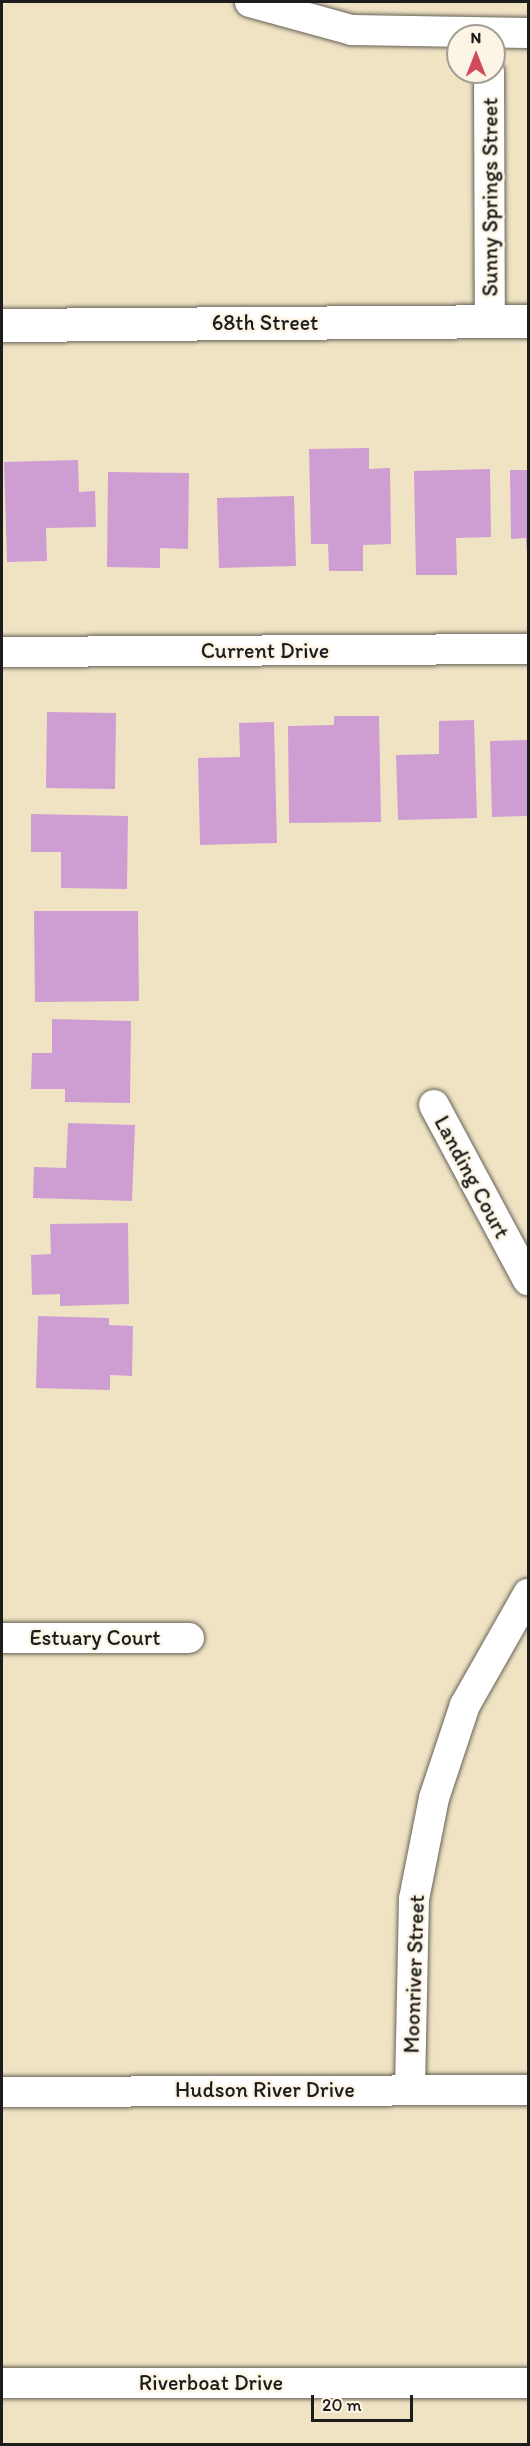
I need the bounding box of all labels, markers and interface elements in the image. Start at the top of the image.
north arrow [446,24,506,84]
text: N [471,28,481,47]
street label: Sunny Springs Street [477,98,503,296]
street label: 68th Street [212,310,318,336]
street label: Current Drive [201,638,329,664]
street label: Landing Court [429,1111,515,1243]
street label: Estuary Court [29,1625,161,1651]
street label: Moonriver Street [398,1894,430,2054]
street label: Hudson River Drive [175,2077,355,2103]
street label: Riverboat Drive [139,2370,283,2396]
scale bar [314,2383,416,2421]
text: 20 m [322,2394,362,2416]

